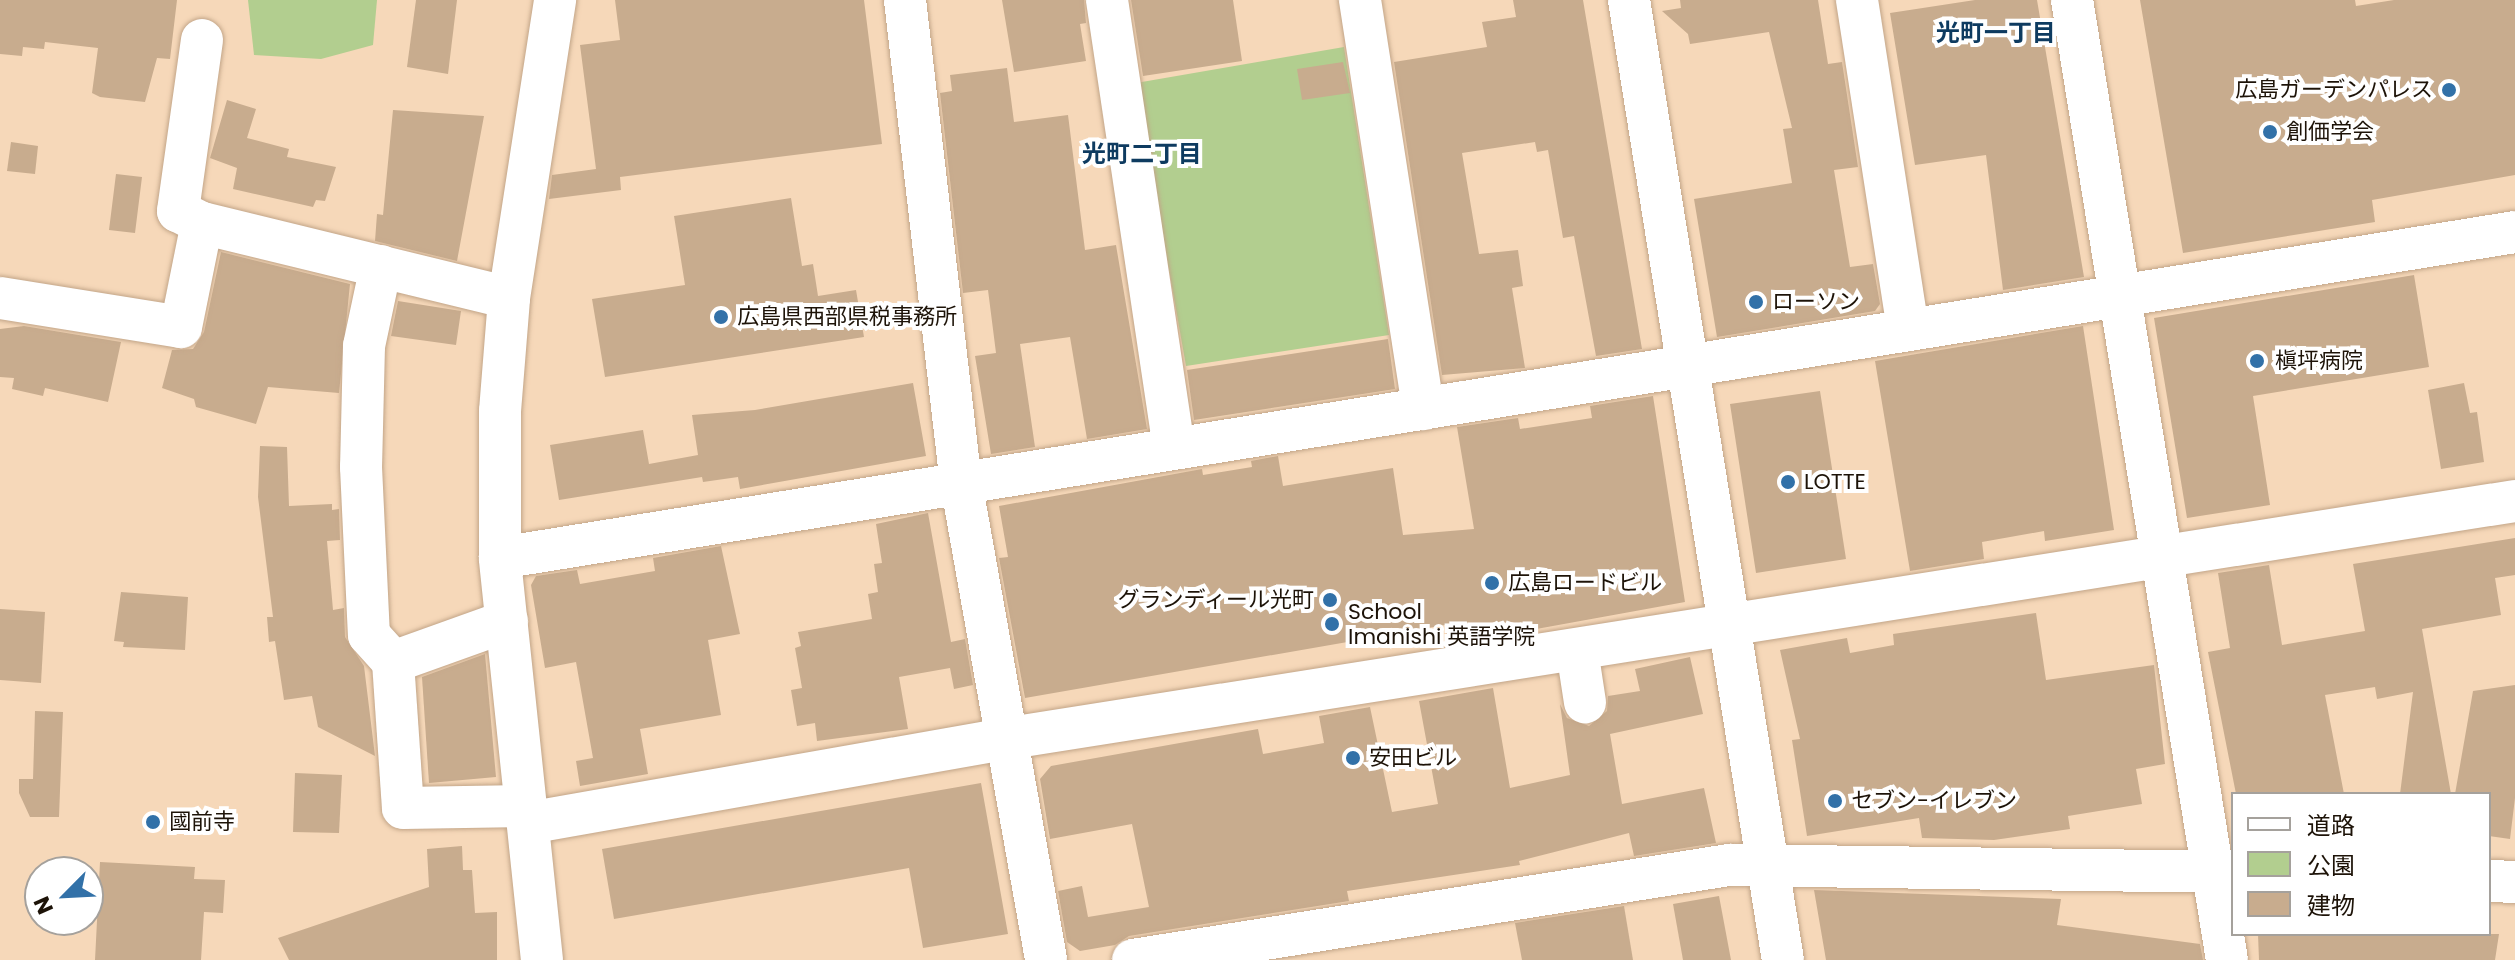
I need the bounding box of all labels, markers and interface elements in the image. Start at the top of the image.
district label: 光町一丁目 [1936,19,2056,47]
place label: 広島ガーデンパレス [2235,77,2433,103]
marker: 広島ガーデンパレス [2440,81,2458,99]
place label: 創価学会 [2286,119,2374,145]
marker: 創価学会 [2261,123,2279,141]
district label: 光町二丁目 [1082,140,1202,168]
place label: ローソン [1772,289,1860,315]
marker: ローソン [1747,293,1765,311]
place label: 広島県西部県税事務所 [737,304,957,330]
marker: 広島県西部県税事務所 [712,308,730,326]
place label: 槇坪病院 [2275,348,2363,374]
marker: 槇坪病院 [2246,350,2268,372]
place label: LOTTE [1804,469,1866,495]
marker: LOTTE [1779,473,1797,491]
place label: 広島ロードビル [1508,570,1662,596]
marker: 広島ロードビル [1483,574,1501,592]
place label: グランディール光町 [1116,587,1314,613]
marker: グランディール光町 [1321,591,1339,609]
place label: School Imanishi 英語学院 [1348,598,1535,650]
marker: School Imanishi 英語学院 [1323,615,1341,633]
place label: 安田ビル [1369,745,1457,771]
marker: 安田ビル [1344,749,1362,767]
place label: セブン-イレブン [1851,788,2017,814]
marker: セブン-イレブン [1826,792,1844,810]
legend [2231,792,2491,936]
place label: 國前寺 [169,809,235,835]
text: 道路 [2307,809,2355,842]
marker: 國前寺 [144,813,162,831]
text: 公園 [2307,849,2355,882]
north arrow [24,856,104,936]
text: 建物 [2307,889,2355,922]
text: N [26,891,61,919]

